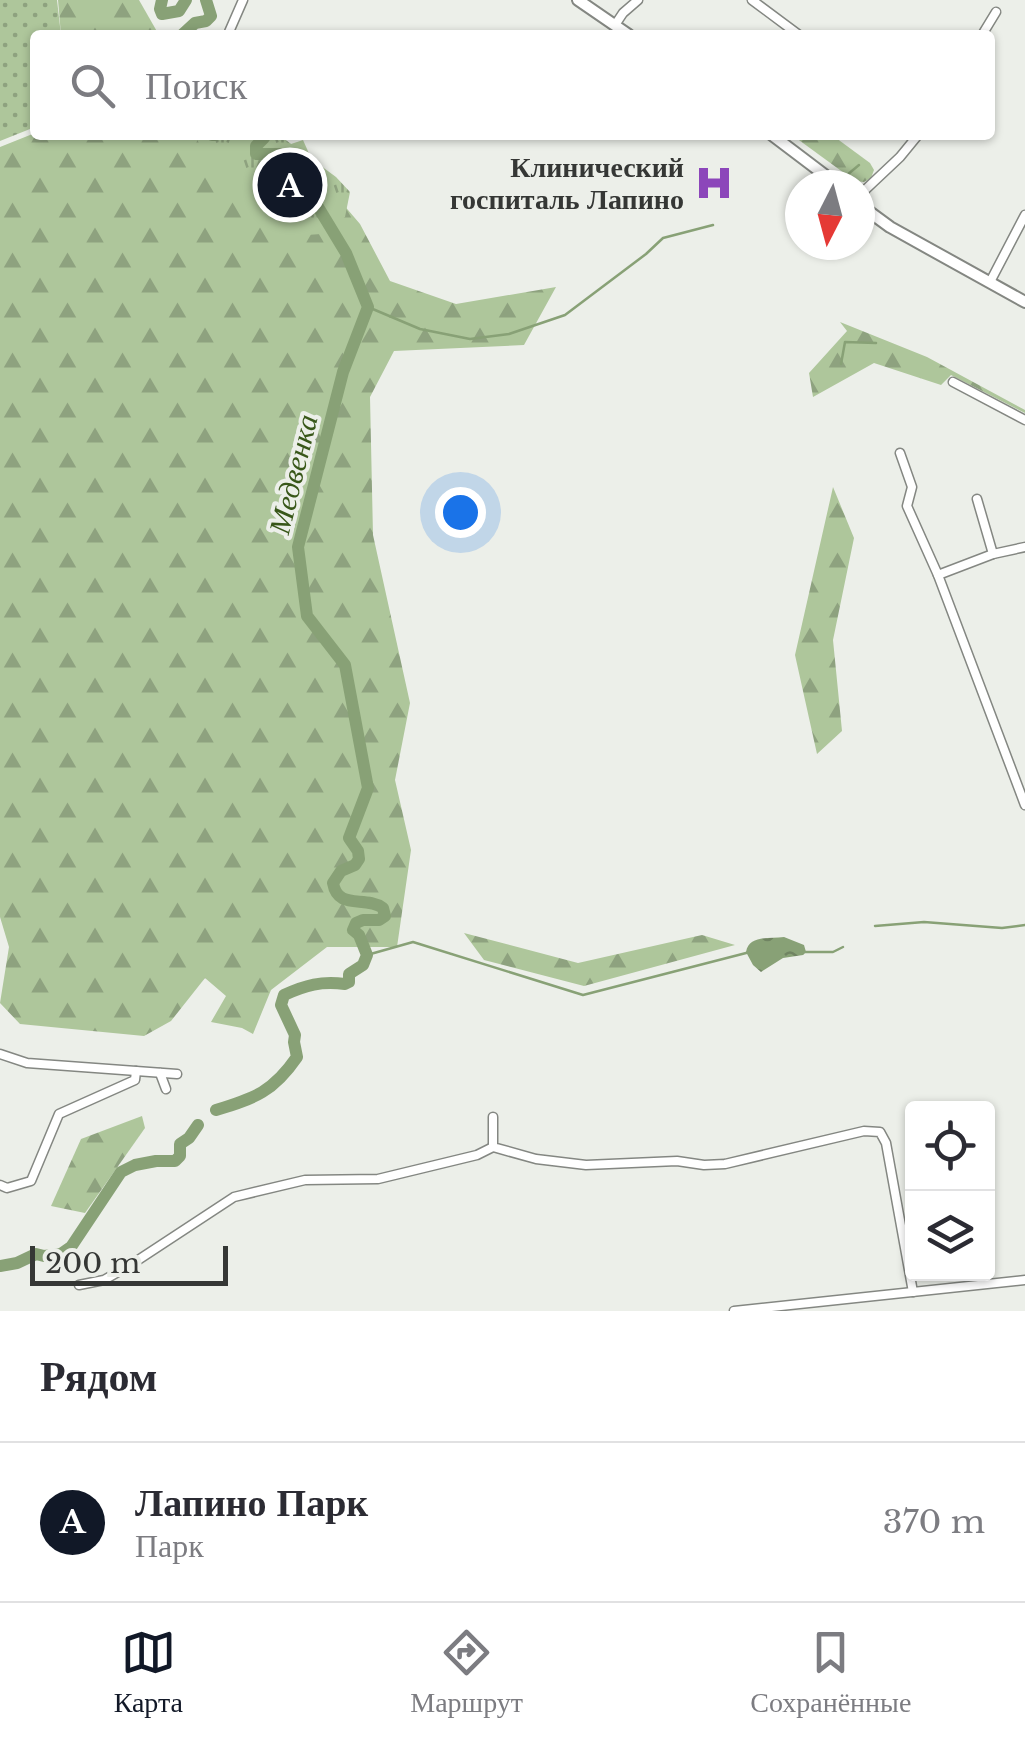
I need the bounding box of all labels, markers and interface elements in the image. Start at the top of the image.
search box [30,30,995,140]
icon: search [65,58,120,113]
text: Поиск [145,62,247,109]
pin: A [258,148,322,222]
place label: Клинический госпиталь Лапино [450,150,684,217]
hospital icon: Клинический госпиталь Лапино [693,162,735,204]
north arrow [785,170,875,260]
water label: Медвенка [260,410,326,539]
your location [435,487,486,538]
map controls [905,1101,995,1281]
button: locate [905,1101,995,1191]
button: layers [905,1191,995,1281]
scale bar [30,1241,228,1286]
text: 200 m [45,1246,140,1281]
text: Рядом [40,1350,157,1402]
text: Лапино Парк [135,1479,368,1526]
text: A [60,1502,85,1542]
text: 370 m [883,1502,985,1542]
text: Парк [135,1526,204,1566]
tab: Карта [114,1625,183,1720]
tab: Маршрут [410,1625,523,1720]
tab: Сохранённые [750,1625,911,1720]

